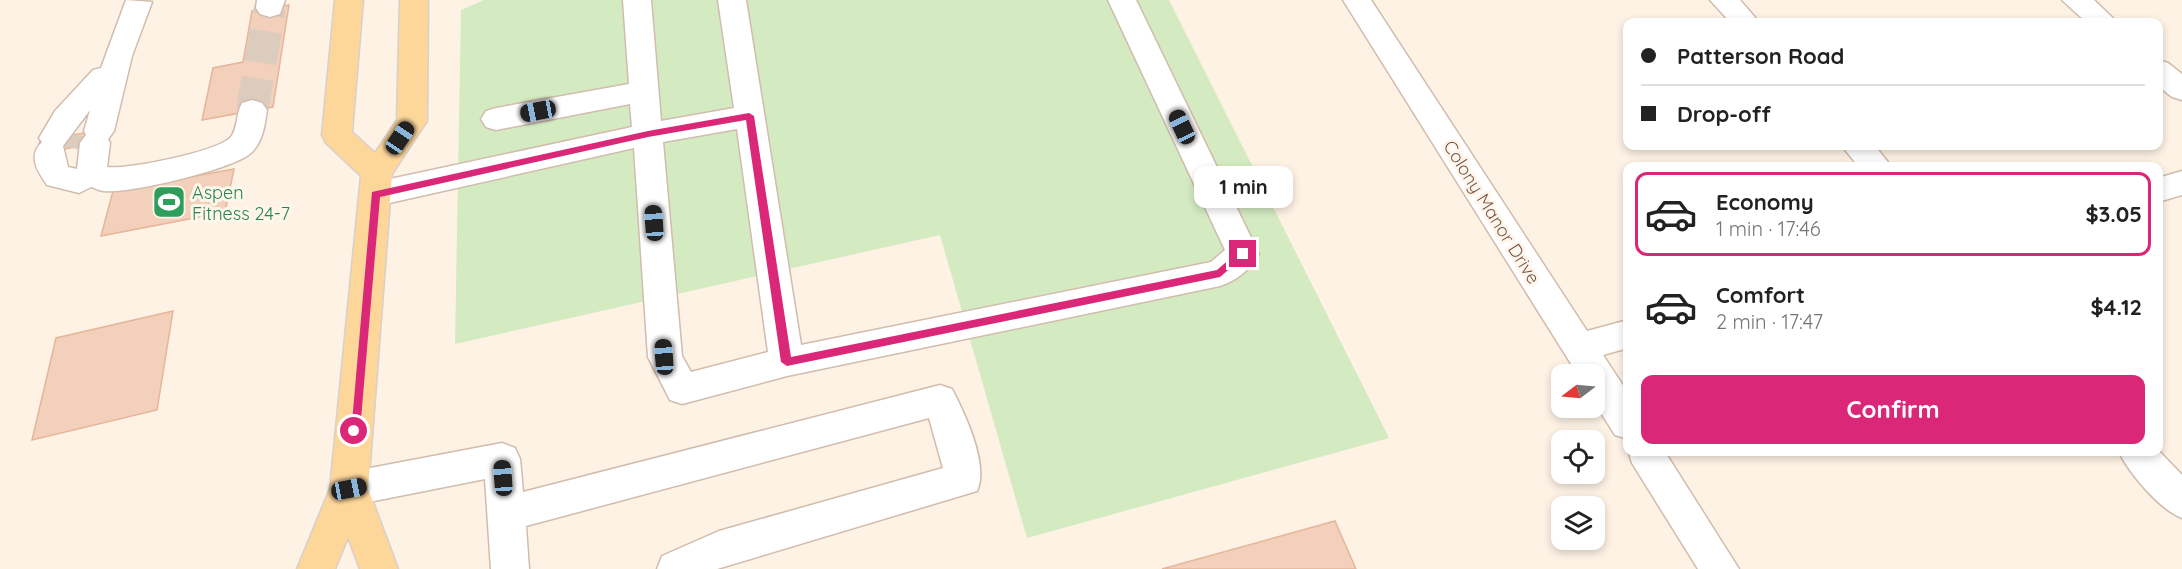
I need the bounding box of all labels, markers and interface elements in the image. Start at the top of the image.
text: Patterson Road [1677,42,1844,70]
car [519,99,557,123]
text: Drop-off [1677,100,1771,128]
car [1166,107,1198,147]
car [382,118,418,158]
street label: Colony Manor Drive [1438,136,1546,288]
callout: 1 min [1194,167,1292,209]
text: 1 min [1219,174,1268,199]
place label: Aspen Fitness 24-7 [192,181,290,225]
sports icon: Aspen Fitness 24-7 [151,184,187,220]
icon: car [1644,187,1698,241]
text: Economy [1716,188,1814,216]
text: $3.05 [2085,200,2142,228]
car [644,204,664,242]
text: 1 min · 17:46 [1716,216,1820,241]
route end [1229,240,1256,267]
icon: car [1644,280,1698,334]
text: Comfort [1716,281,1805,309]
text: $4.12 [2090,293,2142,321]
text: 2 min · 17:47 [1716,309,1823,334]
car [654,338,674,376]
north arrow [1551,364,1605,418]
map controls [1551,364,1605,550]
button: Confirm [1641,375,2145,444]
route start [340,417,367,444]
button: locate [1551,430,1605,484]
car [493,459,513,497]
car [330,477,368,501]
button: layers [1551,496,1605,550]

